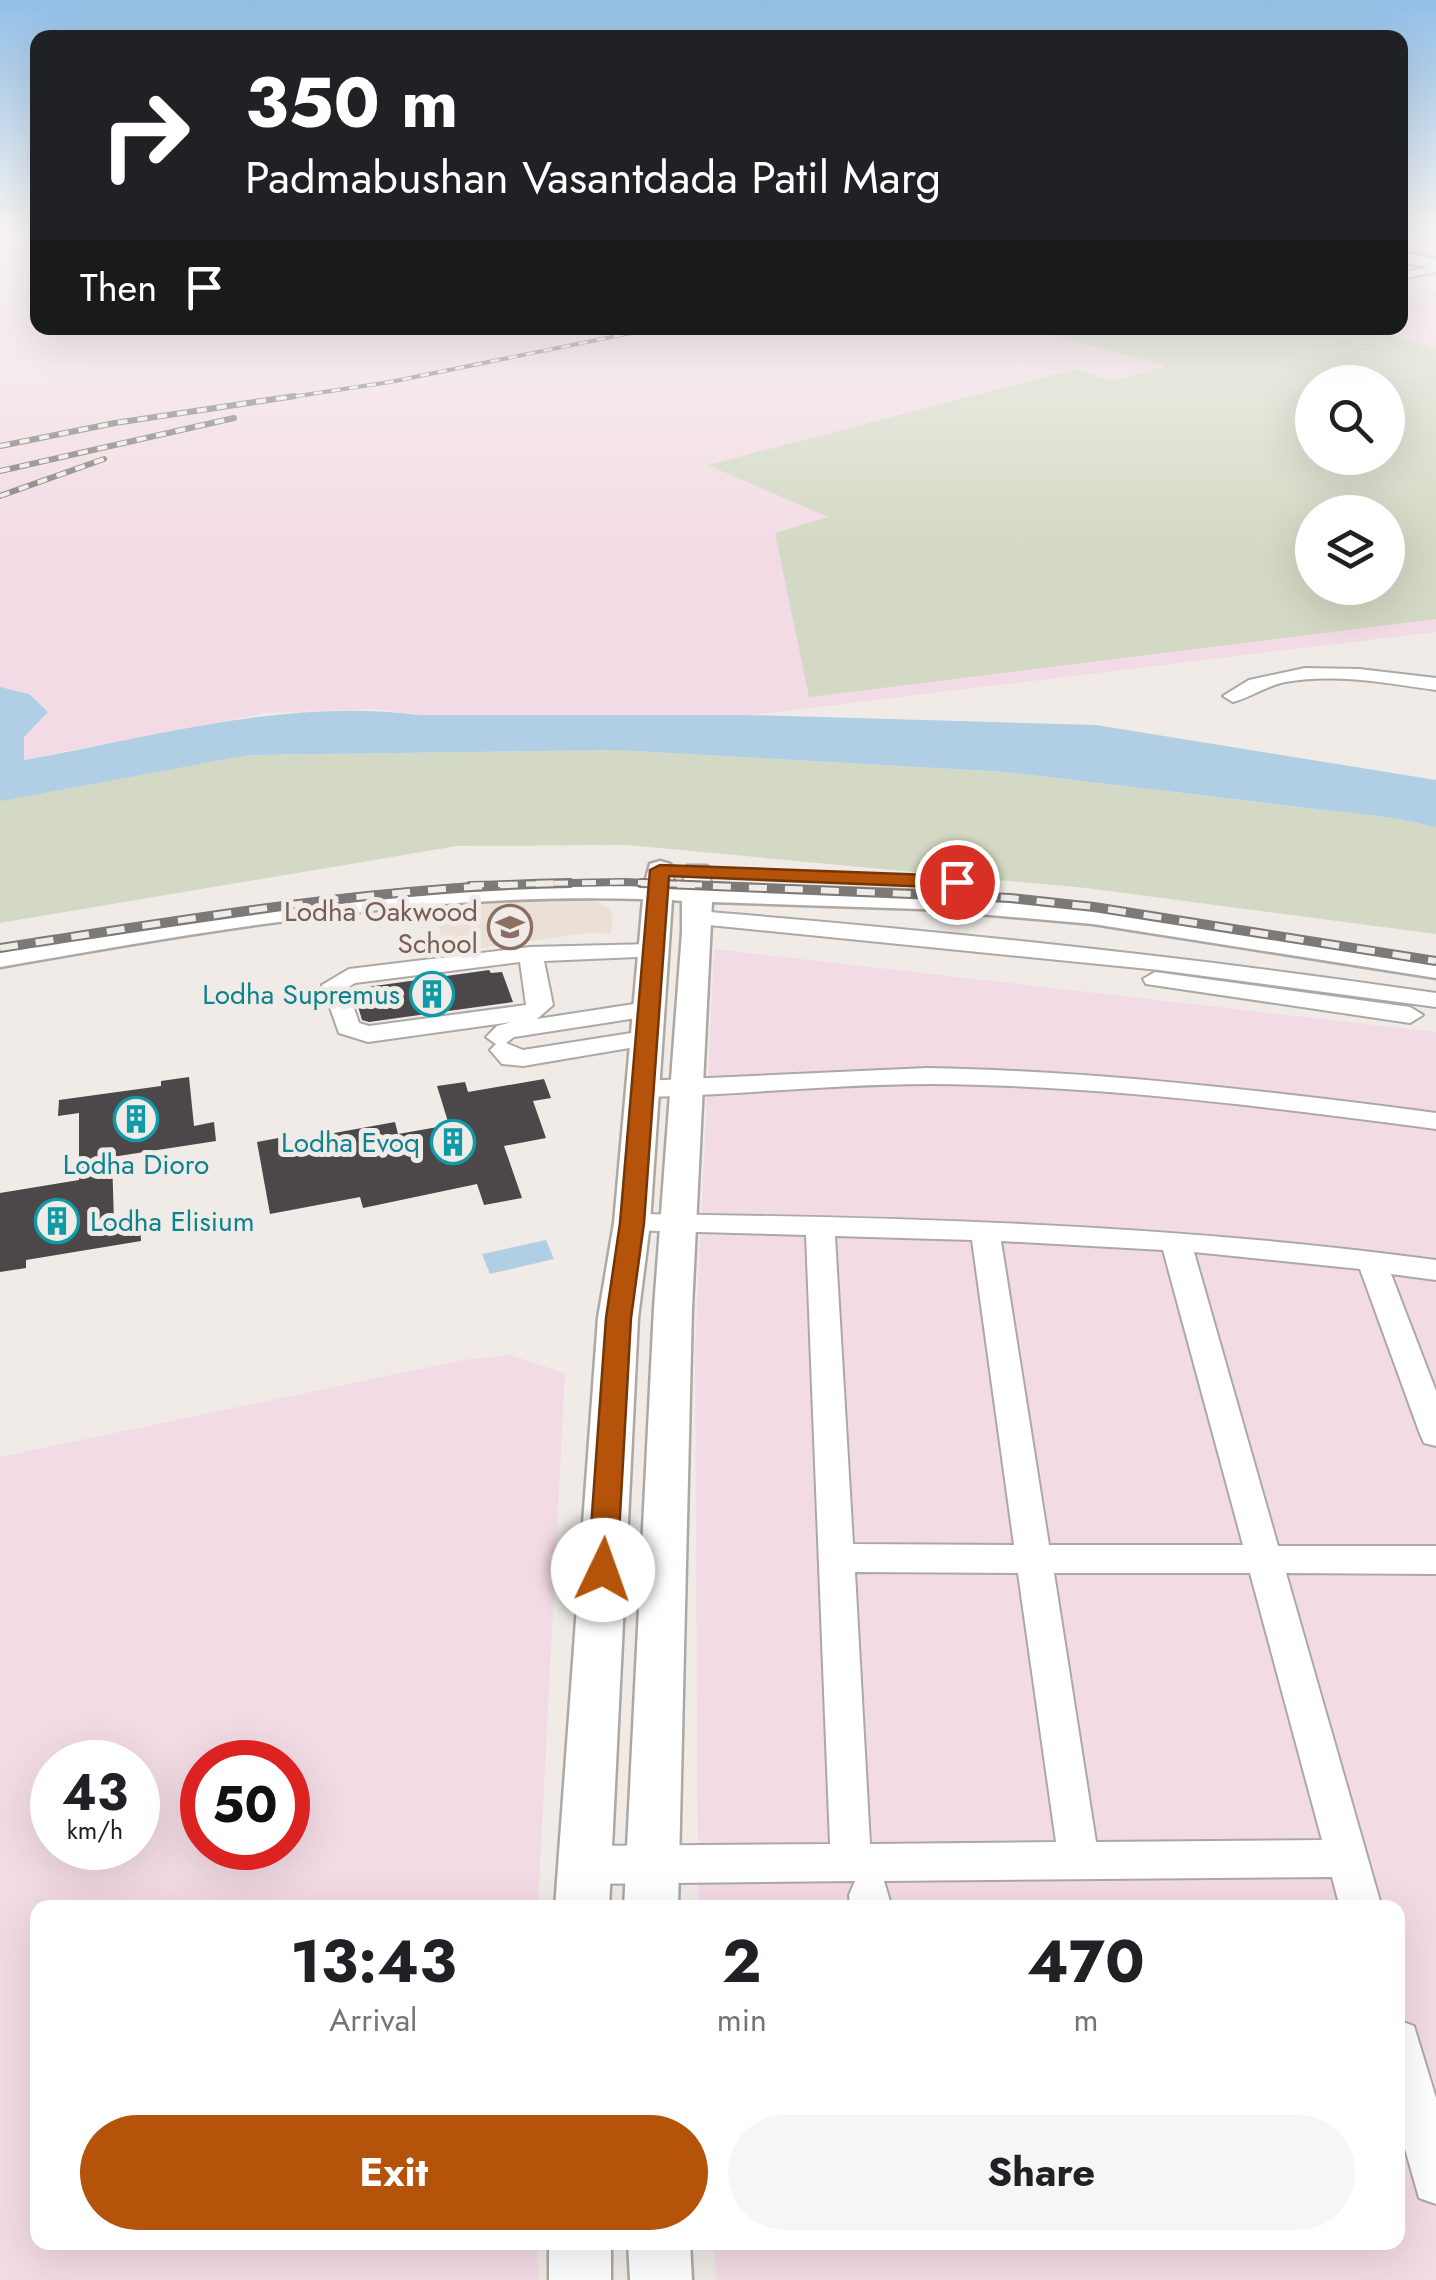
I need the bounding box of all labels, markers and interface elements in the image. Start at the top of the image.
text: 350 m [245,52,458,153]
icon: right [80,70,210,200]
text: Padmabushan Vasantdada Patil Marg [245,145,941,210]
text: Then [80,260,157,315]
icon: arrive [177,260,232,315]
map controls [1295,365,1405,605]
button: search [1295,365,1405,475]
button: layers [1295,495,1405,605]
pin [915,840,1000,925]
icon: arrive [930,855,985,910]
place label: Lodha Oakwood School [284,891,478,964]
school or university icon: Lodha Oakwood School [487,904,533,950]
building icon: Lodha Supremus [409,971,455,1017]
place label: Lodha Supremus [202,974,400,1015]
building icon: Lodha Dioro [113,1096,159,1142]
building icon: Lodha Evoq [430,1119,476,1165]
place label: Lodha Evoq [281,1122,420,1163]
place label: Lodha Dioro [63,1144,209,1185]
building icon: Lodha Elisium [34,1198,80,1244]
place label: Lodha Elisium [90,1201,255,1242]
position arrow [551,1518,655,1622]
speed limit sign: 50 [180,1740,310,1870]
text: 43 [62,1756,128,1829]
text: km/h [67,1812,123,1848]
text: 13:43 [290,1918,456,2005]
text: 2 [722,1918,761,2005]
text: 470 [1027,1918,1145,2005]
text: Arrival [329,1997,417,2043]
text: min [717,1997,767,2043]
text: m [1073,1997,1098,2043]
button: Exit [80,2115,708,2230]
button: Share [728,2115,1355,2230]

